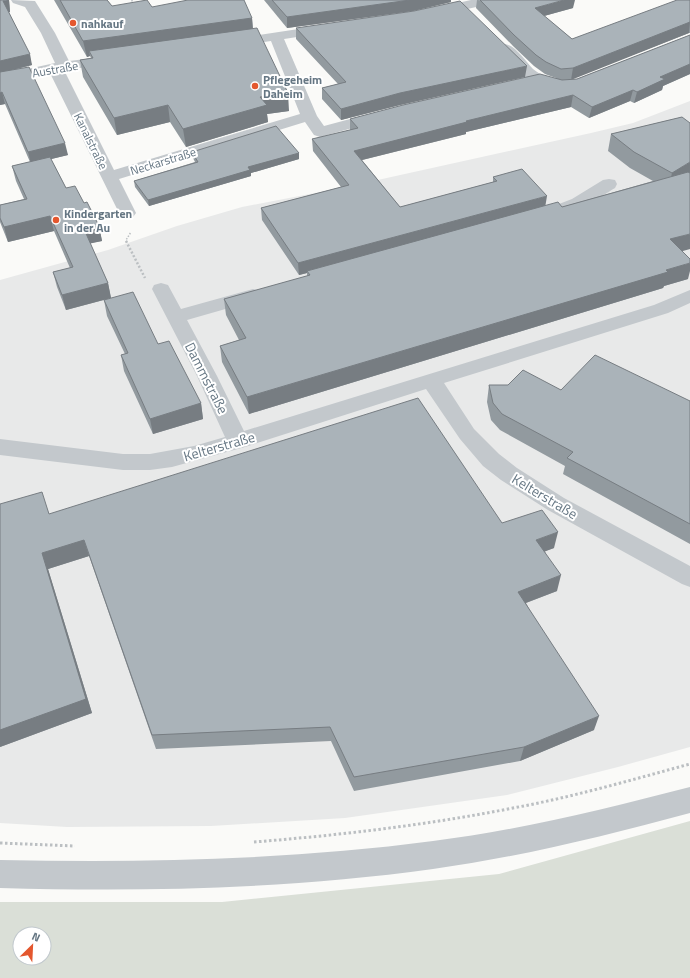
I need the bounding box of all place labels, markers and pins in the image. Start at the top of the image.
place label: nahkauf [81,14,124,33]
marker: nahkauf [68,18,78,28]
place label: Pflegeheim Daheim [263,70,322,103]
marker: Pflegeheim Daheim [250,81,260,91]
place label: Kindergarten in der Au [64,204,132,237]
marker: Kindergarten in der Au [51,215,61,225]

